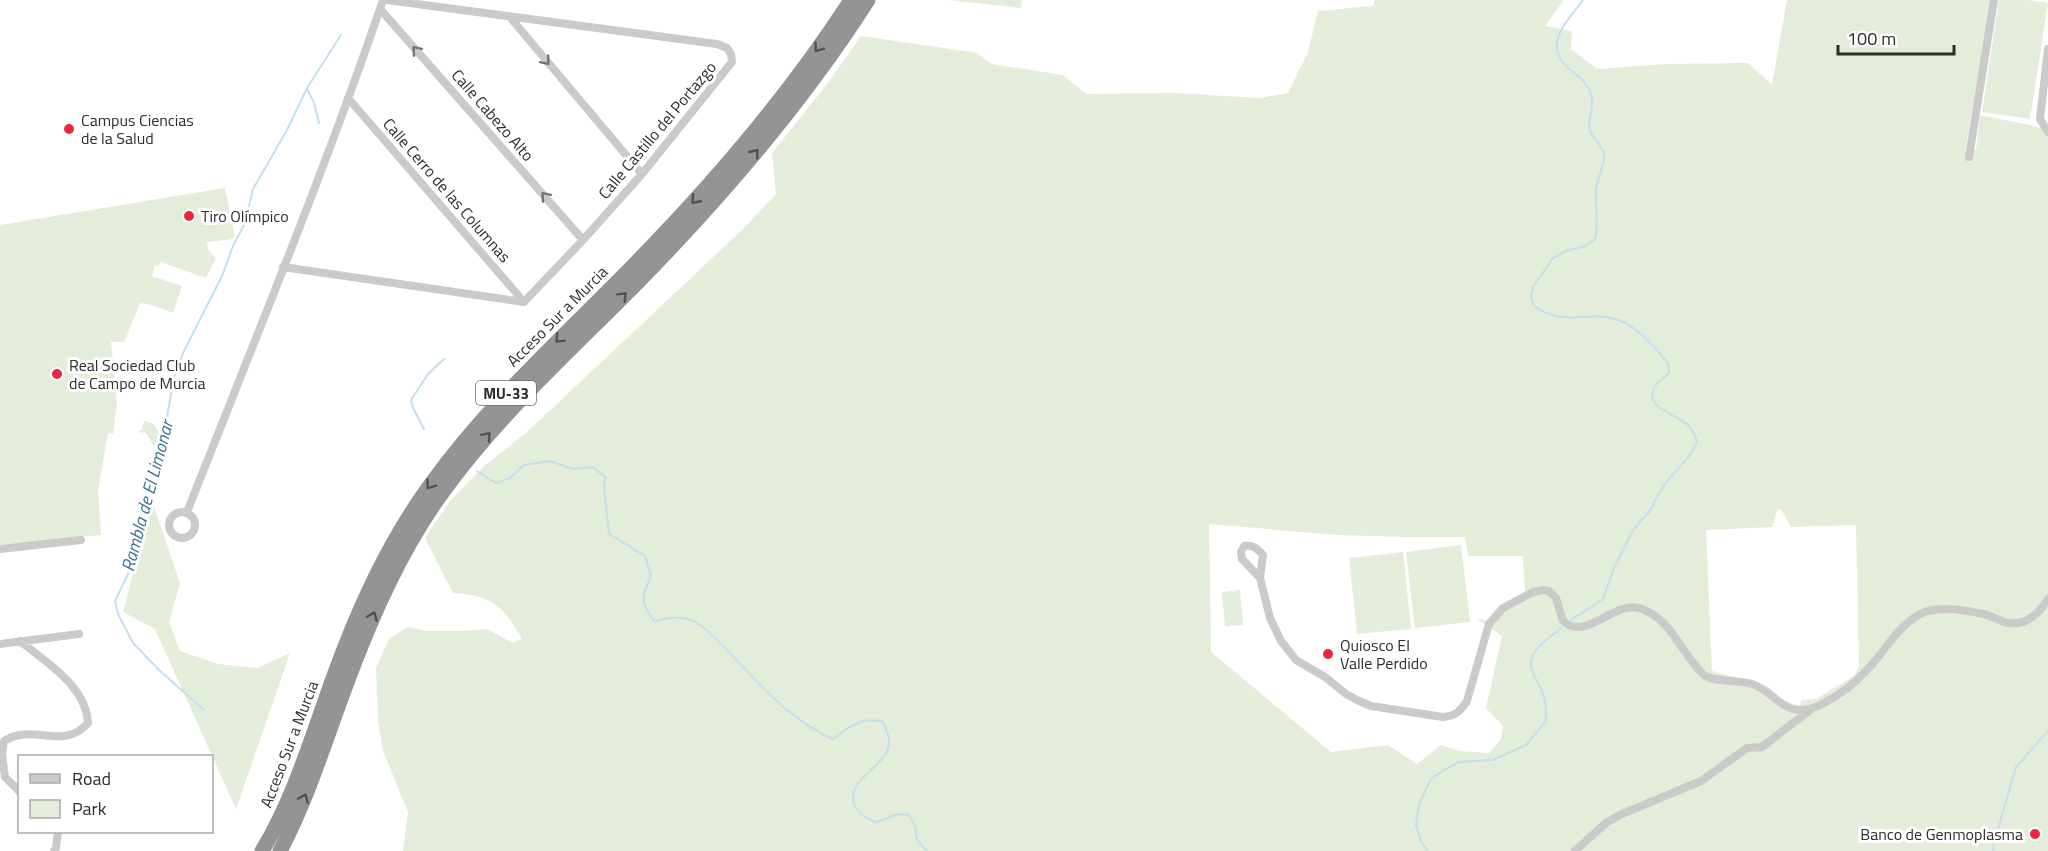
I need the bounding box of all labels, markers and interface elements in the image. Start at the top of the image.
scale bar [1838,18,1954,56]
text: 100 m [1847,25,1896,52]
one-way arrow [814,42,825,53]
one-way arrow [412,46,423,57]
one-way arrow [539,55,550,66]
street label: Calle Castillo del Portazgo [592,56,722,204]
street label: Calle Cabezo Alto [446,64,540,166]
place label: Campus Ciencias de la Salud [81,108,194,150]
street label: Calle Cerro de las Columnas [377,112,517,268]
marker: Campus Ciencias de la Salud [62,122,76,136]
one-way arrow [747,149,758,160]
one-way arrow [541,192,552,203]
one-way arrow [691,193,702,204]
place label: Tiro Olímpico [201,204,289,228]
marker: Tiro Olímpico [182,209,196,223]
street label: Acceso Sur a Murcia [501,260,613,372]
one-way arrow [616,293,627,303]
one-way arrow [556,332,567,343]
place label: Real Sociedad Club de Campo de Murcia [69,353,205,395]
marker: Real Sociedad Club de Campo de Murcia [50,367,64,381]
road number: MU-33 [476,381,536,405]
water label: Rambla de El Limonar [114,415,181,574]
one-way arrow [480,432,491,443]
one-way arrow [426,479,437,490]
one-way arrow [366,611,378,622]
place label: Quiosco El Valle Perdido [1340,633,1428,675]
marker: Quiosco El Valle Perdido [1321,647,1335,661]
street label: Acceso Sur a Murcia [254,677,324,811]
legend [18,755,213,833]
text: Road [72,765,111,792]
one-way arrow [297,793,309,804]
text: Park [72,795,107,822]
place label: Banco de Genmoplasma [1860,822,2023,846]
marker: Banco de Genmoplasma [2028,827,2042,841]

